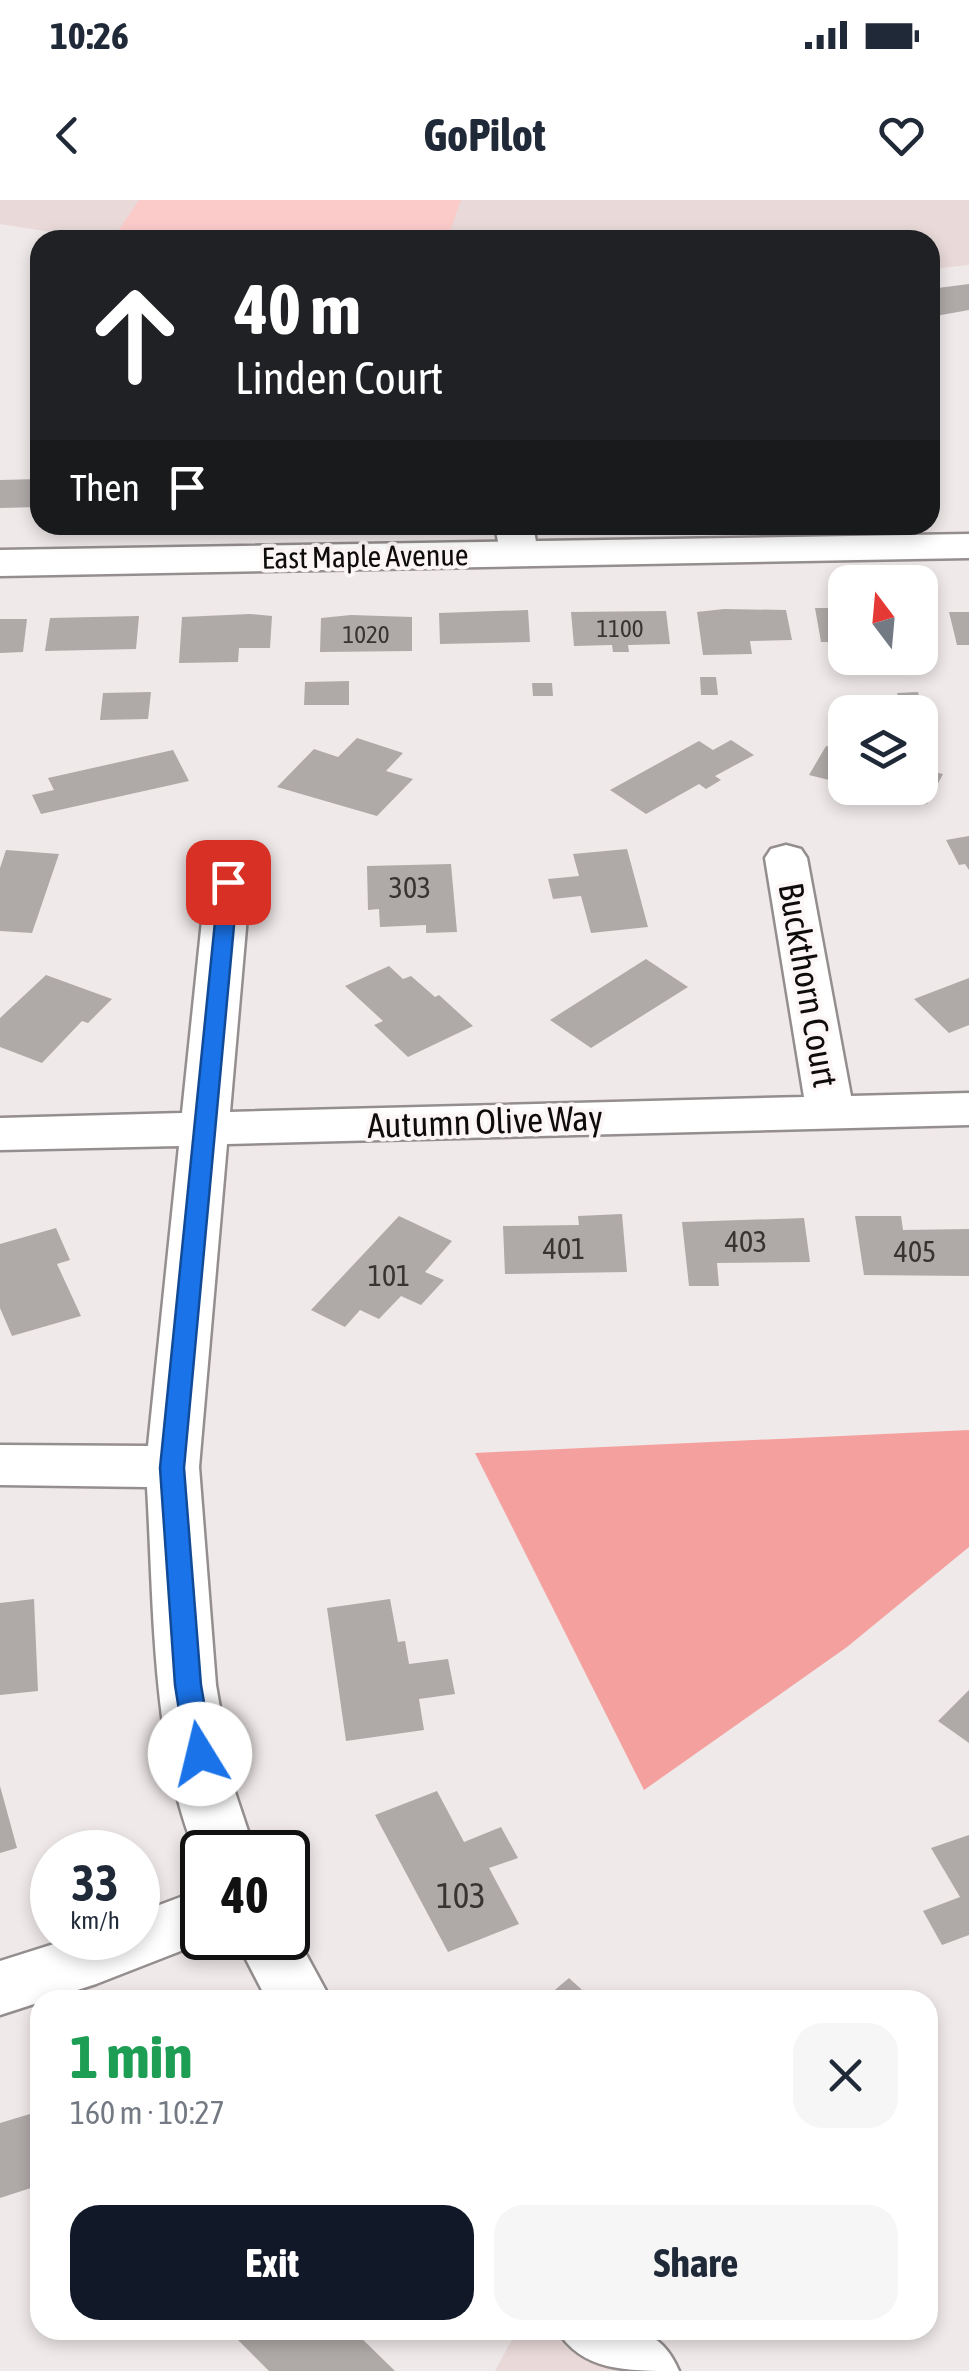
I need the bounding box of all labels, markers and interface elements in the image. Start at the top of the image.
text: 10:26 [50,14,129,57]
icon: back [40,108,95,163]
icon: heart [874,108,929,163]
text: GoPilot [423,109,546,161]
text: 40 m [235,269,361,349]
icon: ahead [70,270,200,400]
text: Linden Court [235,352,443,404]
icon: arrive [160,460,215,515]
text: Then [70,466,140,509]
street label: East Maple Avenue [261,537,469,575]
north arrow [828,565,938,675]
map controls [828,565,938,805]
house number: 1100 [596,614,644,642]
house number: 1020 [342,620,390,648]
button: layers [828,695,938,805]
pin [186,840,271,925]
icon: arrive [201,855,256,910]
house number: 303 [389,870,431,904]
street label: Buckthorn Court [771,880,847,1090]
street label: Autumn Olive Way [367,1097,603,1145]
house number: 403 [725,1224,767,1258]
house number: 401 [543,1231,585,1265]
house number: 405 [894,1234,936,1268]
house number: 101 [368,1258,410,1292]
position arrow [148,1702,252,1806]
speed limit sign: 40 [180,1830,310,1960]
text: 33 [71,1854,118,1912]
house number: 103 [436,1875,486,1915]
text: km/h [70,1906,120,1934]
text: 1 min [70,2022,193,2091]
button: close [793,2023,898,2128]
text: 160 m · 10:27 [70,2094,225,2131]
button: Exit [70,2205,474,2320]
button: Share [494,2205,898,2320]

